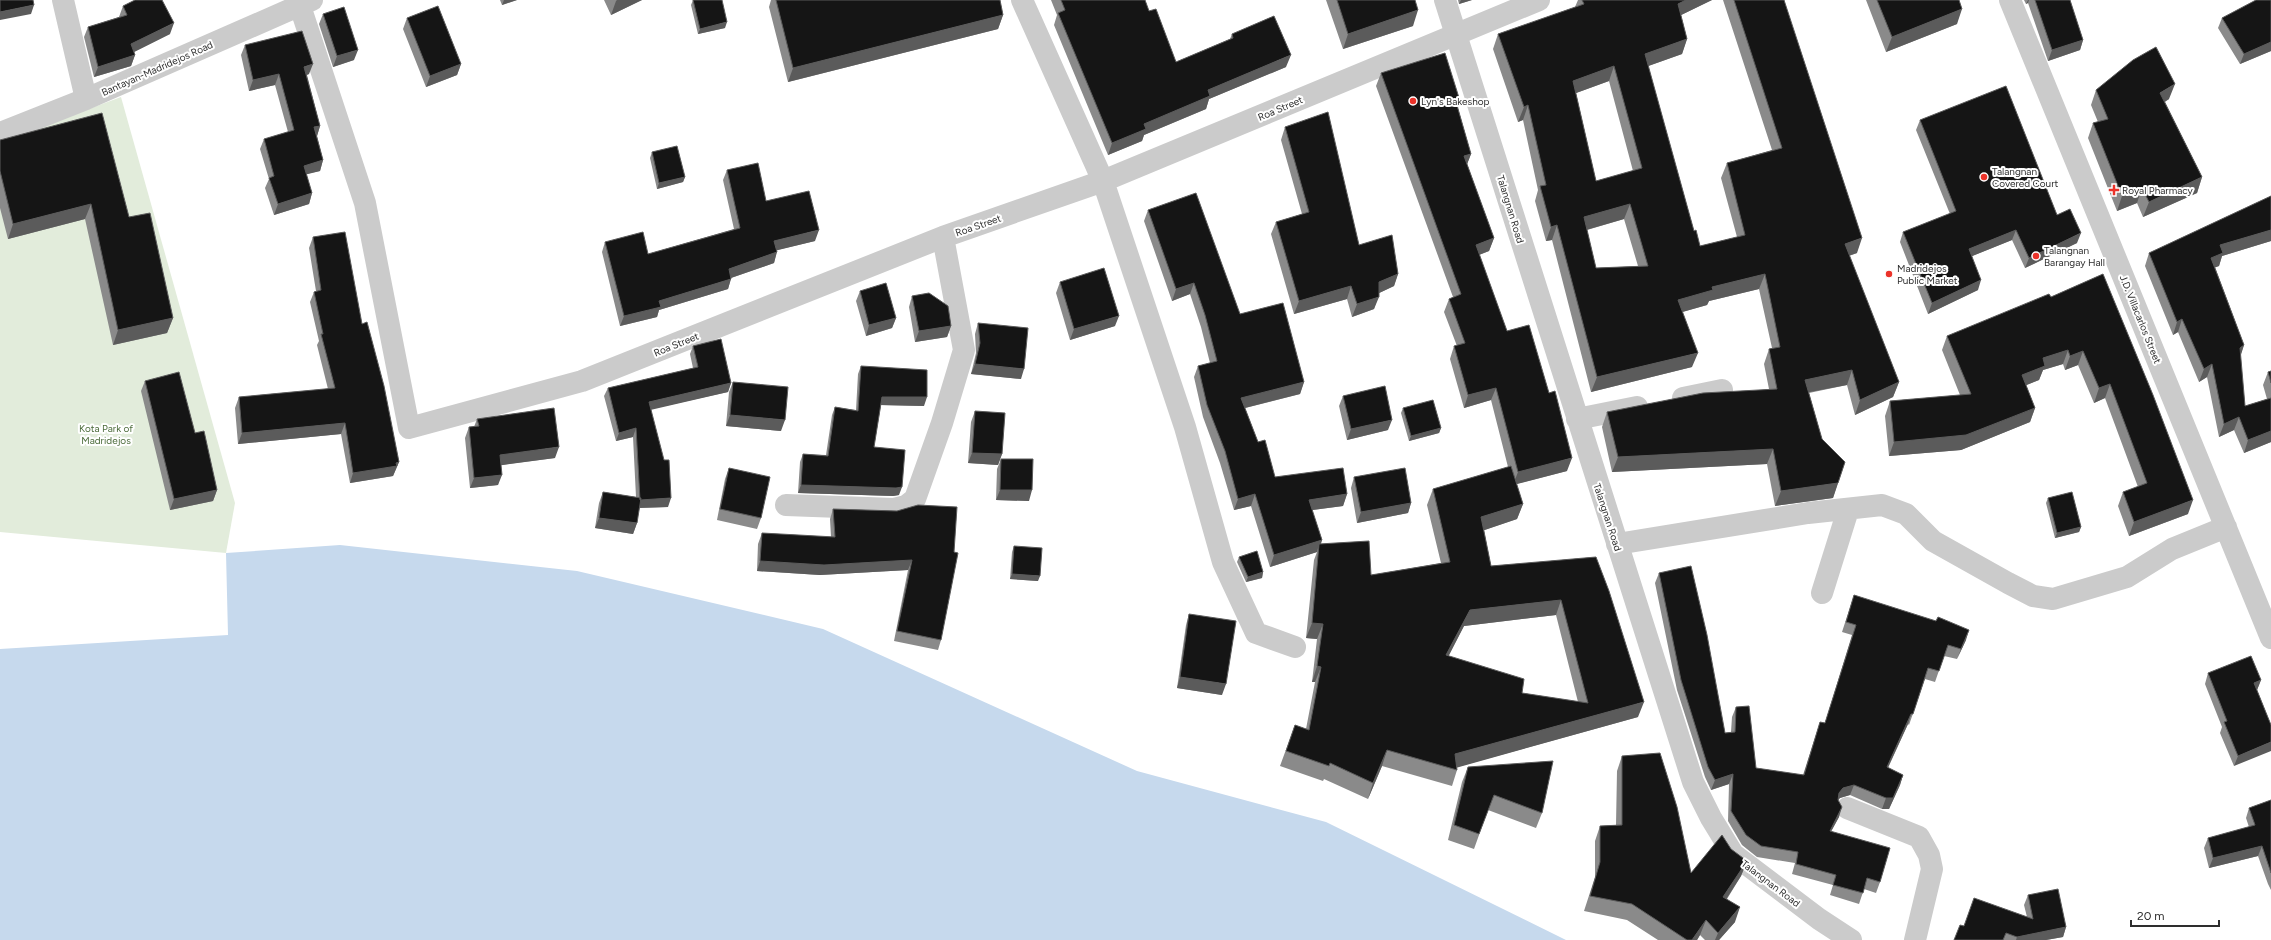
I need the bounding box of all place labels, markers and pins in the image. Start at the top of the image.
place label: Lyn's Bakeshop [1421,95,1490,108]
marker: Lyn's Bakeshop [1408,96,1418,106]
place label: Talangnan Covered Court [1992,165,2059,190]
marker: Talangnan Covered Court [1979,172,1989,182]
place label: Royal Pharmacy [2122,184,2194,197]
marker: Royal Pharmacy [2109,185,2119,195]
place label: Talangnan Barangay Hall [2044,244,2105,269]
marker: Talangnan Barangay Hall [2031,251,2041,261]
place label: Madridejos Public Market [1897,262,1958,287]
marker: Madridejos Public Market [1884,269,1894,279]

